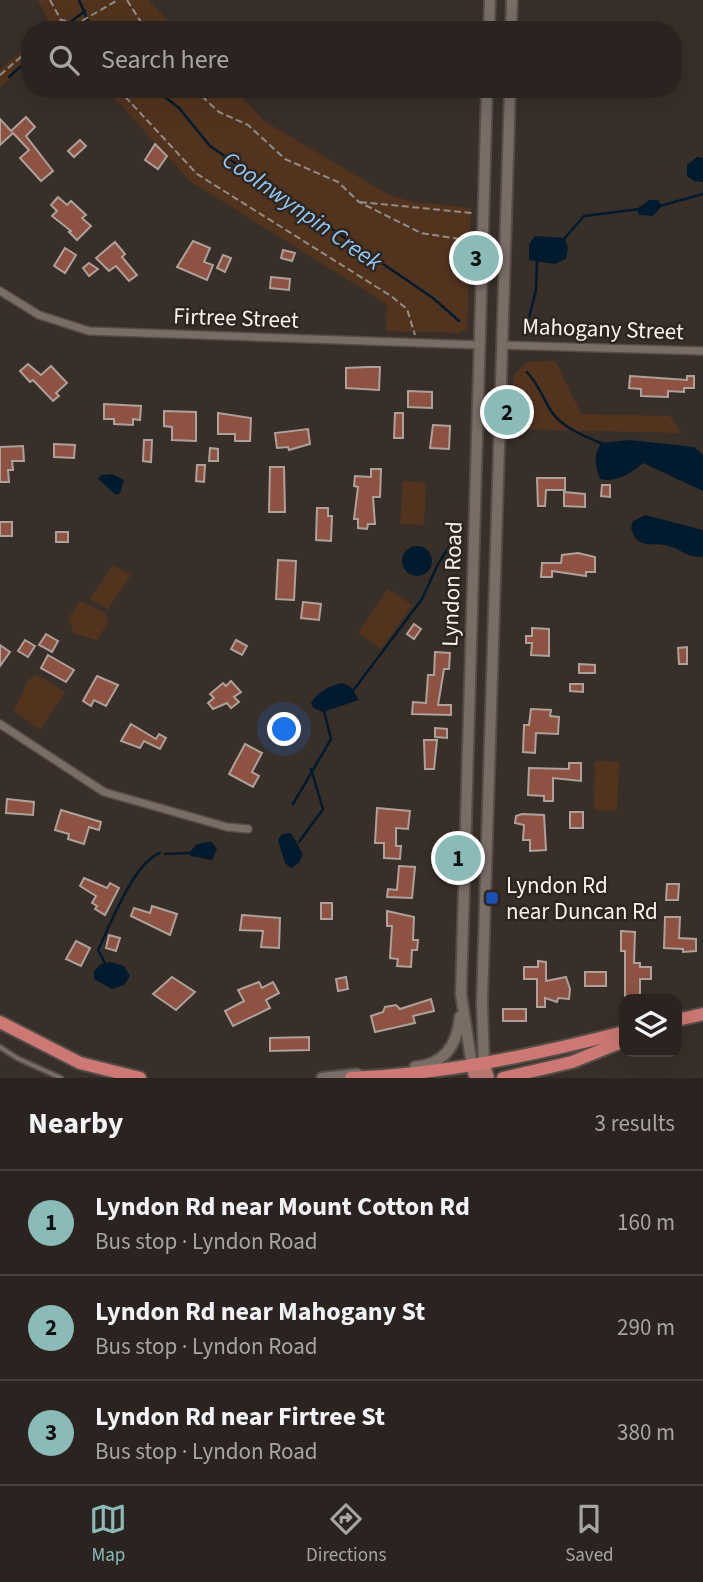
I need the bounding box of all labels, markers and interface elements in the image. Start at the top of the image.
search box [21,21,682,98]
icon: search [45,41,83,79]
text: Search here [101,41,229,78]
water label: Coolnwynpin Creek [215,143,390,280]
pin: 3 [453,232,499,284]
street label: Firtree Street [173,299,300,337]
street label: Mahogany Street [522,310,685,348]
pin: 2 [484,386,530,438]
street label: Lyndon Road [433,521,471,647]
your location [267,712,301,746]
pin: 1 [435,832,481,884]
place label: Lyndon Rd near Duncan Rd [506,869,658,928]
marker: Lyndon Rd near Duncan Rd [484,890,500,906]
map controls [619,994,682,1057]
button: layers [619,994,682,1057]
text: Nearby [28,1102,123,1145]
text: 3 results [595,1107,675,1140]
text: Lyndon Rd near Mount Cotton Rd [95,1188,470,1225]
text: 1 [45,1206,57,1239]
text: 160 m [617,1206,675,1239]
text: Bus stop · Lyndon Road [95,1225,318,1258]
text: Lyndon Rd near Mahogany St [95,1293,425,1330]
text: 2 [45,1311,57,1344]
text: 290 m [617,1311,675,1344]
text: Bus stop · Lyndon Road [95,1330,318,1363]
text: Lyndon Rd near Firtree St [95,1398,385,1435]
text: 3 [45,1416,57,1449]
text: 380 m [617,1416,675,1449]
text: Bus stop · Lyndon Road [95,1435,318,1468]
tab: Map [89,1500,127,1569]
tab: Directions [306,1500,386,1569]
tab: Saved [565,1500,614,1569]

